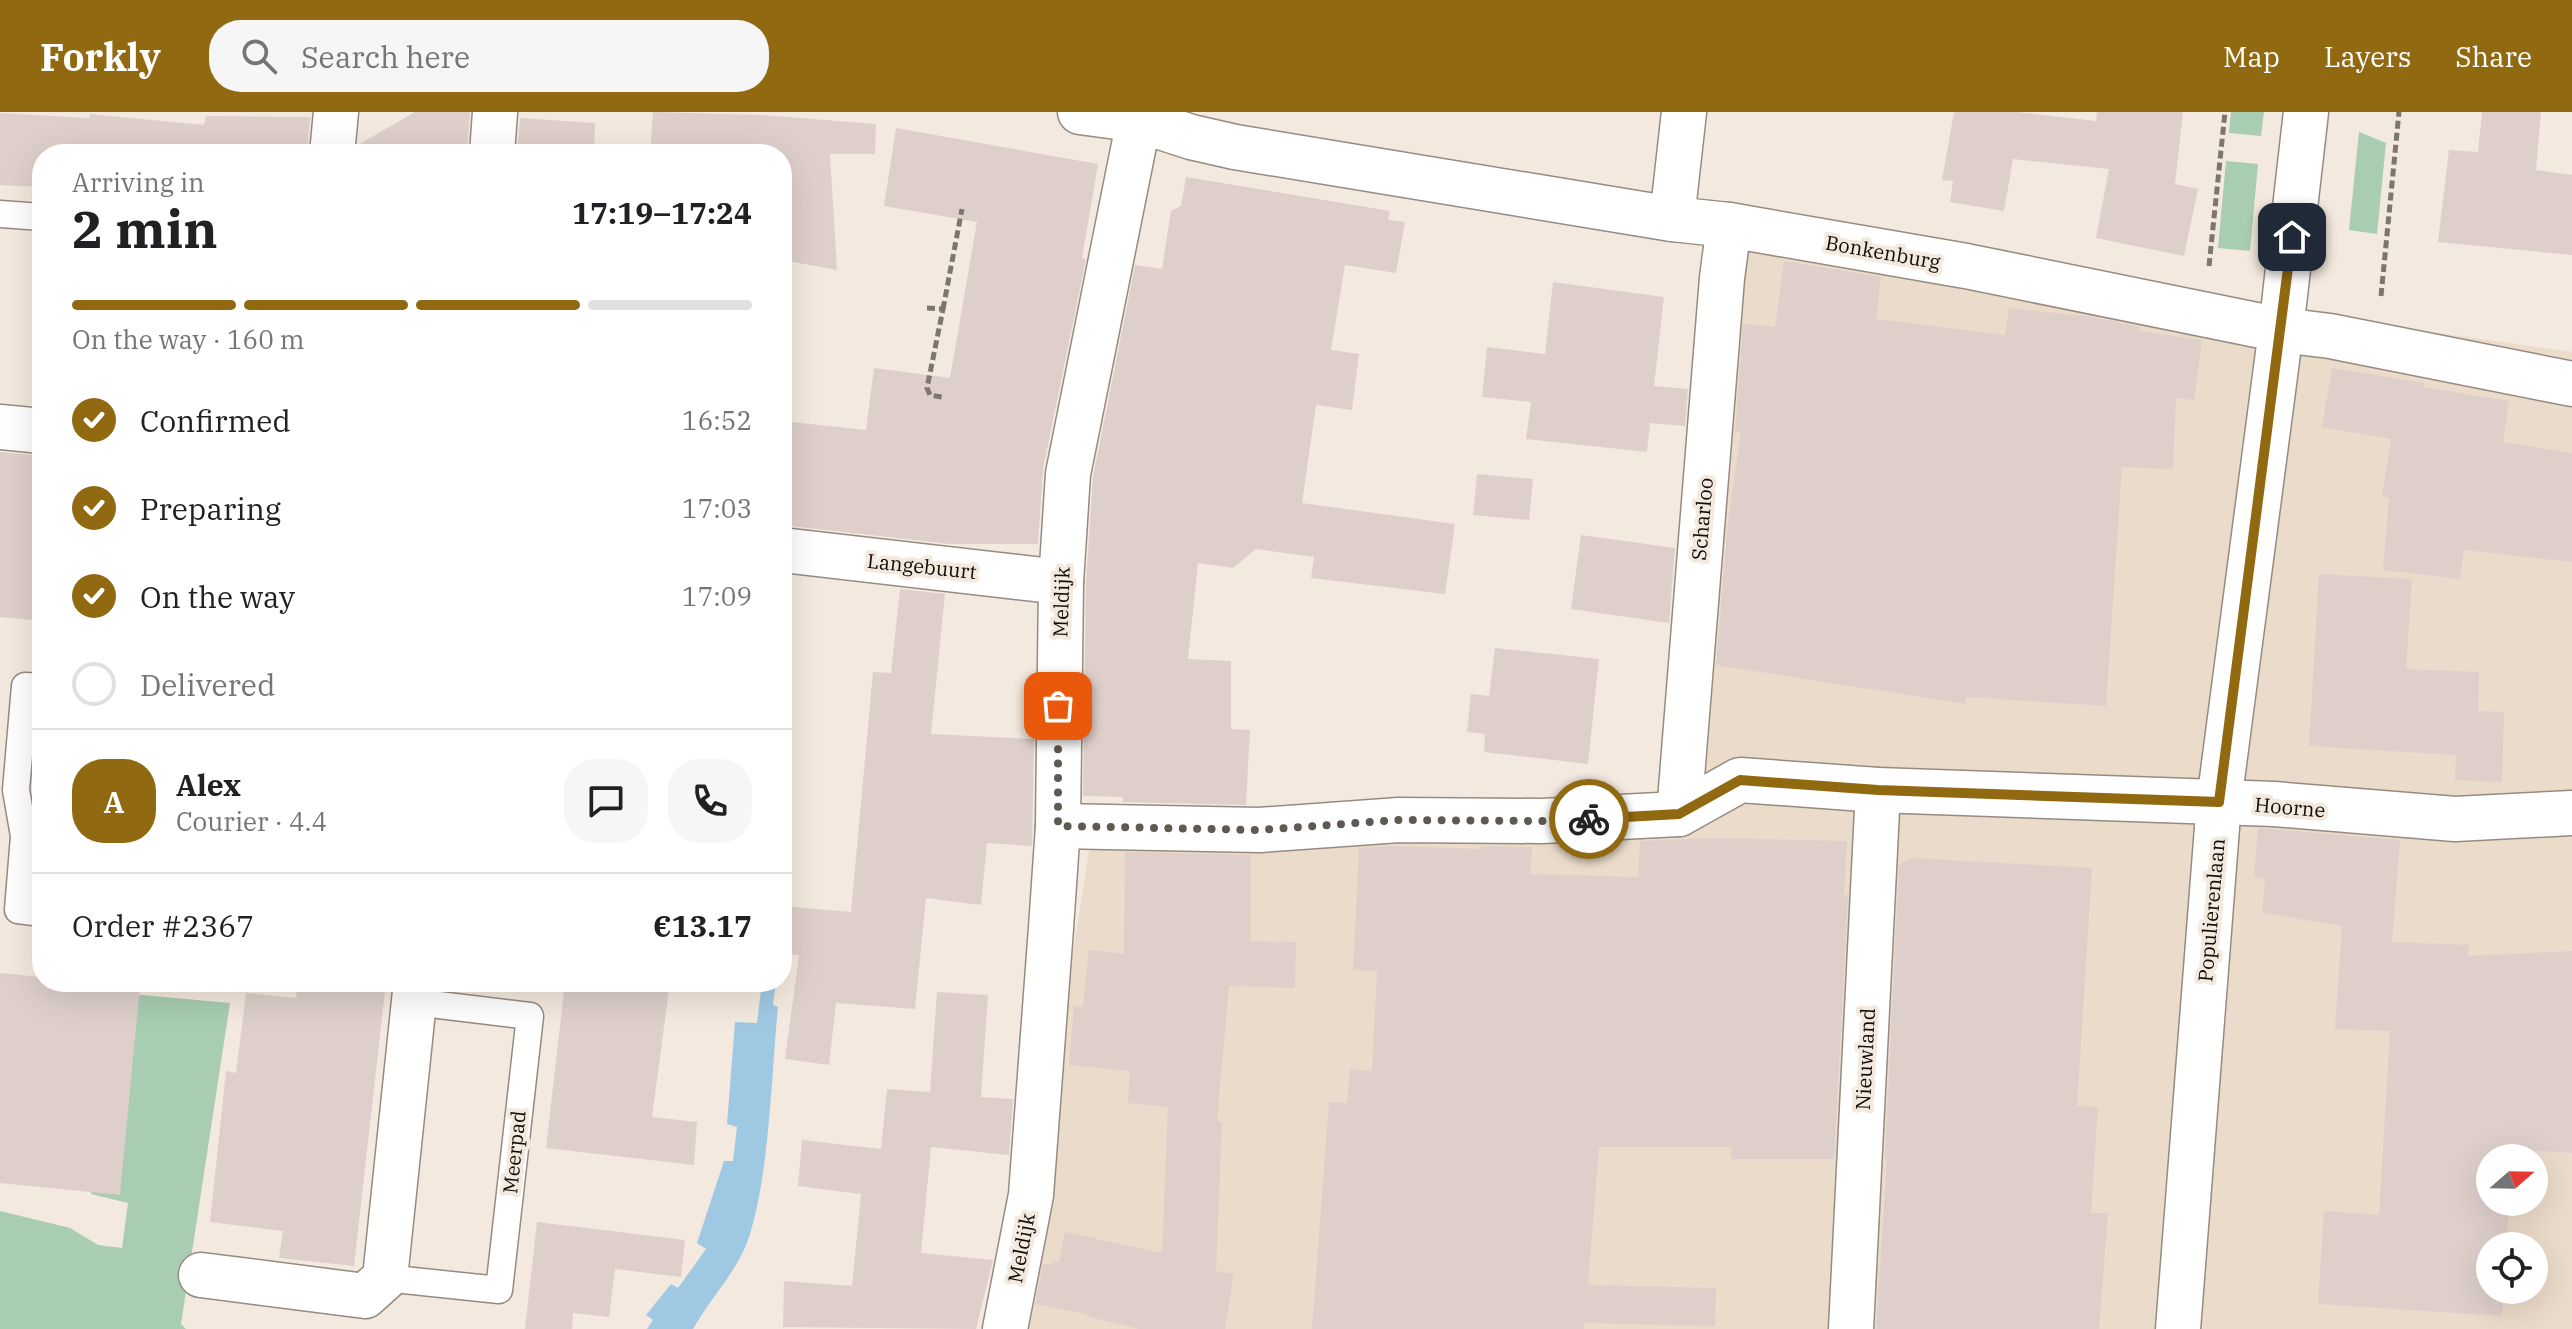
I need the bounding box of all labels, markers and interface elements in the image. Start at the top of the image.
search box [209,20,769,92]
text: Forkly [40,32,161,81]
icon: search [237,34,281,78]
text: Search here [301,37,470,76]
text: Map [2223,38,2280,75]
text: Layers [2324,38,2411,75]
text: Share [2455,38,2532,75]
text: Arriving in [72,165,205,199]
text: 17:19–17:24 [572,193,752,232]
text: 2 min [72,195,218,262]
pin [2258,203,2326,271]
icon: home [2270,215,2314,259]
street label: Bonkenburg [1823,229,1943,275]
text: On the way · 160 m [72,322,305,356]
icon: check [72,398,116,442]
text: Confirmed [140,401,291,440]
text: 16:52 [682,403,752,437]
street label: Scharloo [1685,476,1719,562]
icon: check [72,486,116,530]
text: Preparing [140,489,281,528]
text: 17:03 [682,491,752,525]
street label: Langebuurt [866,547,978,585]
street label: Meldijk [1046,566,1076,638]
icon: check [72,574,116,618]
text: On the way [140,577,295,616]
text: 17:09 [682,579,752,613]
text: Delivered [140,665,275,704]
pin [1024,672,1092,740]
icon: bag [1036,684,1080,728]
button: chat [564,759,648,843]
button: phone [668,759,752,843]
text: Alex [176,765,241,804]
courier [1549,779,1629,859]
text: A [104,782,124,821]
street label: Hoorne [2254,790,2326,824]
icon: bike [1567,797,1611,841]
text: Courier · 4.4 [176,804,327,838]
street label: Populierenlaan [2191,837,2231,983]
text: Order #2367 [72,906,254,945]
text: €13.17 [653,906,752,945]
street label: Nieuwland [1849,1007,1881,1111]
street label: Meerpad [496,1109,532,1195]
north arrow [2476,1144,2548,1216]
map controls [2476,1144,2548,1304]
street label: Meldijk [1001,1211,1041,1285]
button: locate [2476,1232,2548,1304]

